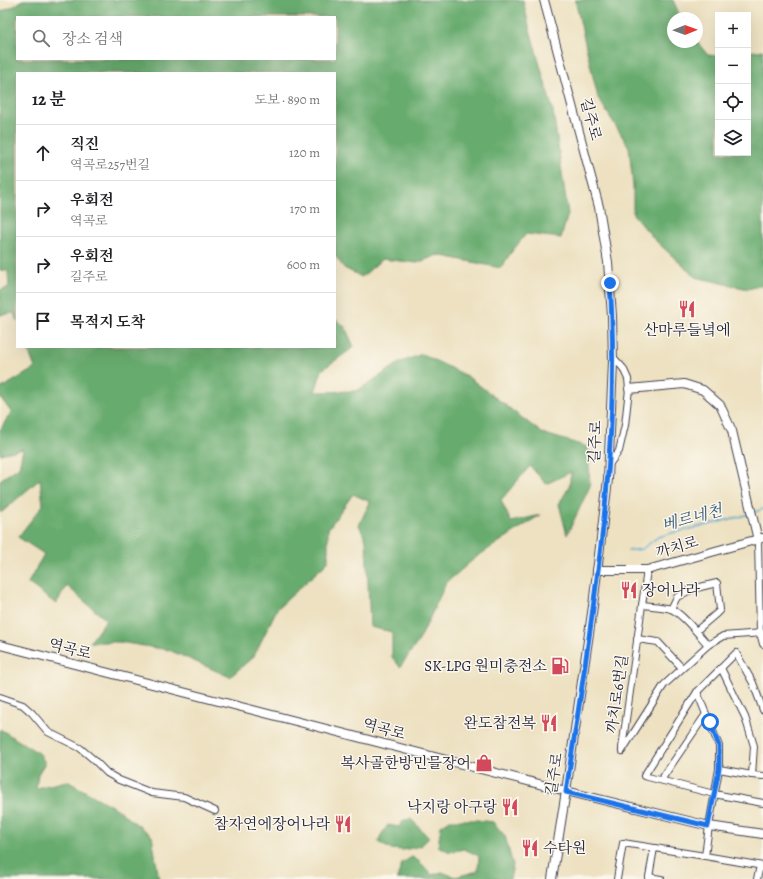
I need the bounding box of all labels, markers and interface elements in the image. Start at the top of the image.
north arrow [667,12,703,48]
map controls [715,12,751,156]
button: + [715,12,751,48]
search box [16,16,336,60]
icon: search [30,27,52,49]
text: 장소 검색 [62,29,123,49]
button: − [715,48,751,84]
button: locate [715,84,751,120]
text: 12 분 [32,88,66,111]
text: 도보 · 890 m [255,91,320,108]
street label: 길주로 [576,95,606,143]
button: layers [715,120,751,156]
text: 직진 [70,134,99,154]
icon: ahead [32,142,54,164]
text: 120 m [289,144,320,161]
text: 역곡로257번길 [70,156,150,173]
text: 우회전 [70,190,113,210]
icon: right [32,198,54,220]
text: 170 m [290,200,320,217]
text: 역곡로 [70,212,108,229]
text: 우회전 [70,246,113,266]
icon: right [32,254,54,276]
text: 600 m [287,256,320,273]
text: 길주로 [70,268,108,285]
route end [601,274,619,292]
restaurant icon: 산마루들녘에 [677,299,697,319]
icon: arrive [32,310,54,332]
text: 목적지 도착 [70,312,145,332]
place label: 산마루들녘에 [644,320,730,340]
street label: 길주로 [584,419,606,464]
water label: 베르네천 [659,499,726,537]
street label: 까치로 [653,531,701,563]
restaurant icon: 장어나라 [619,580,639,600]
place label: 장어나라 [642,580,700,600]
street label: 역곡로 [46,634,94,664]
street label: 까치로6번길 [602,653,632,735]
place label: SK-LPG 원미충전소 [424,656,548,676]
fuel station icon: SK-LPG 원미충전소 [550,656,570,676]
place label: 완도참전복 [464,713,537,733]
restaurant icon: 완도참전복 [539,713,559,733]
route start [701,713,719,731]
street label: 역곡로 [360,714,408,744]
street label: 길주로 [541,750,567,797]
place label: 복사골한방민믈장어 [341,753,471,773]
shop icon: 복사골한방민믈장어 [474,753,494,773]
place label: 낙지랑 아구랑 [407,797,497,817]
restaurant icon: 낙지랑 아구랑 [500,797,520,817]
place label: 참자연에장어나라 [214,814,331,834]
restaurant icon: 참자연에장어나라 [333,814,353,834]
restaurant icon: 수타원 [520,838,540,858]
place label: 수타원 [543,838,586,858]

